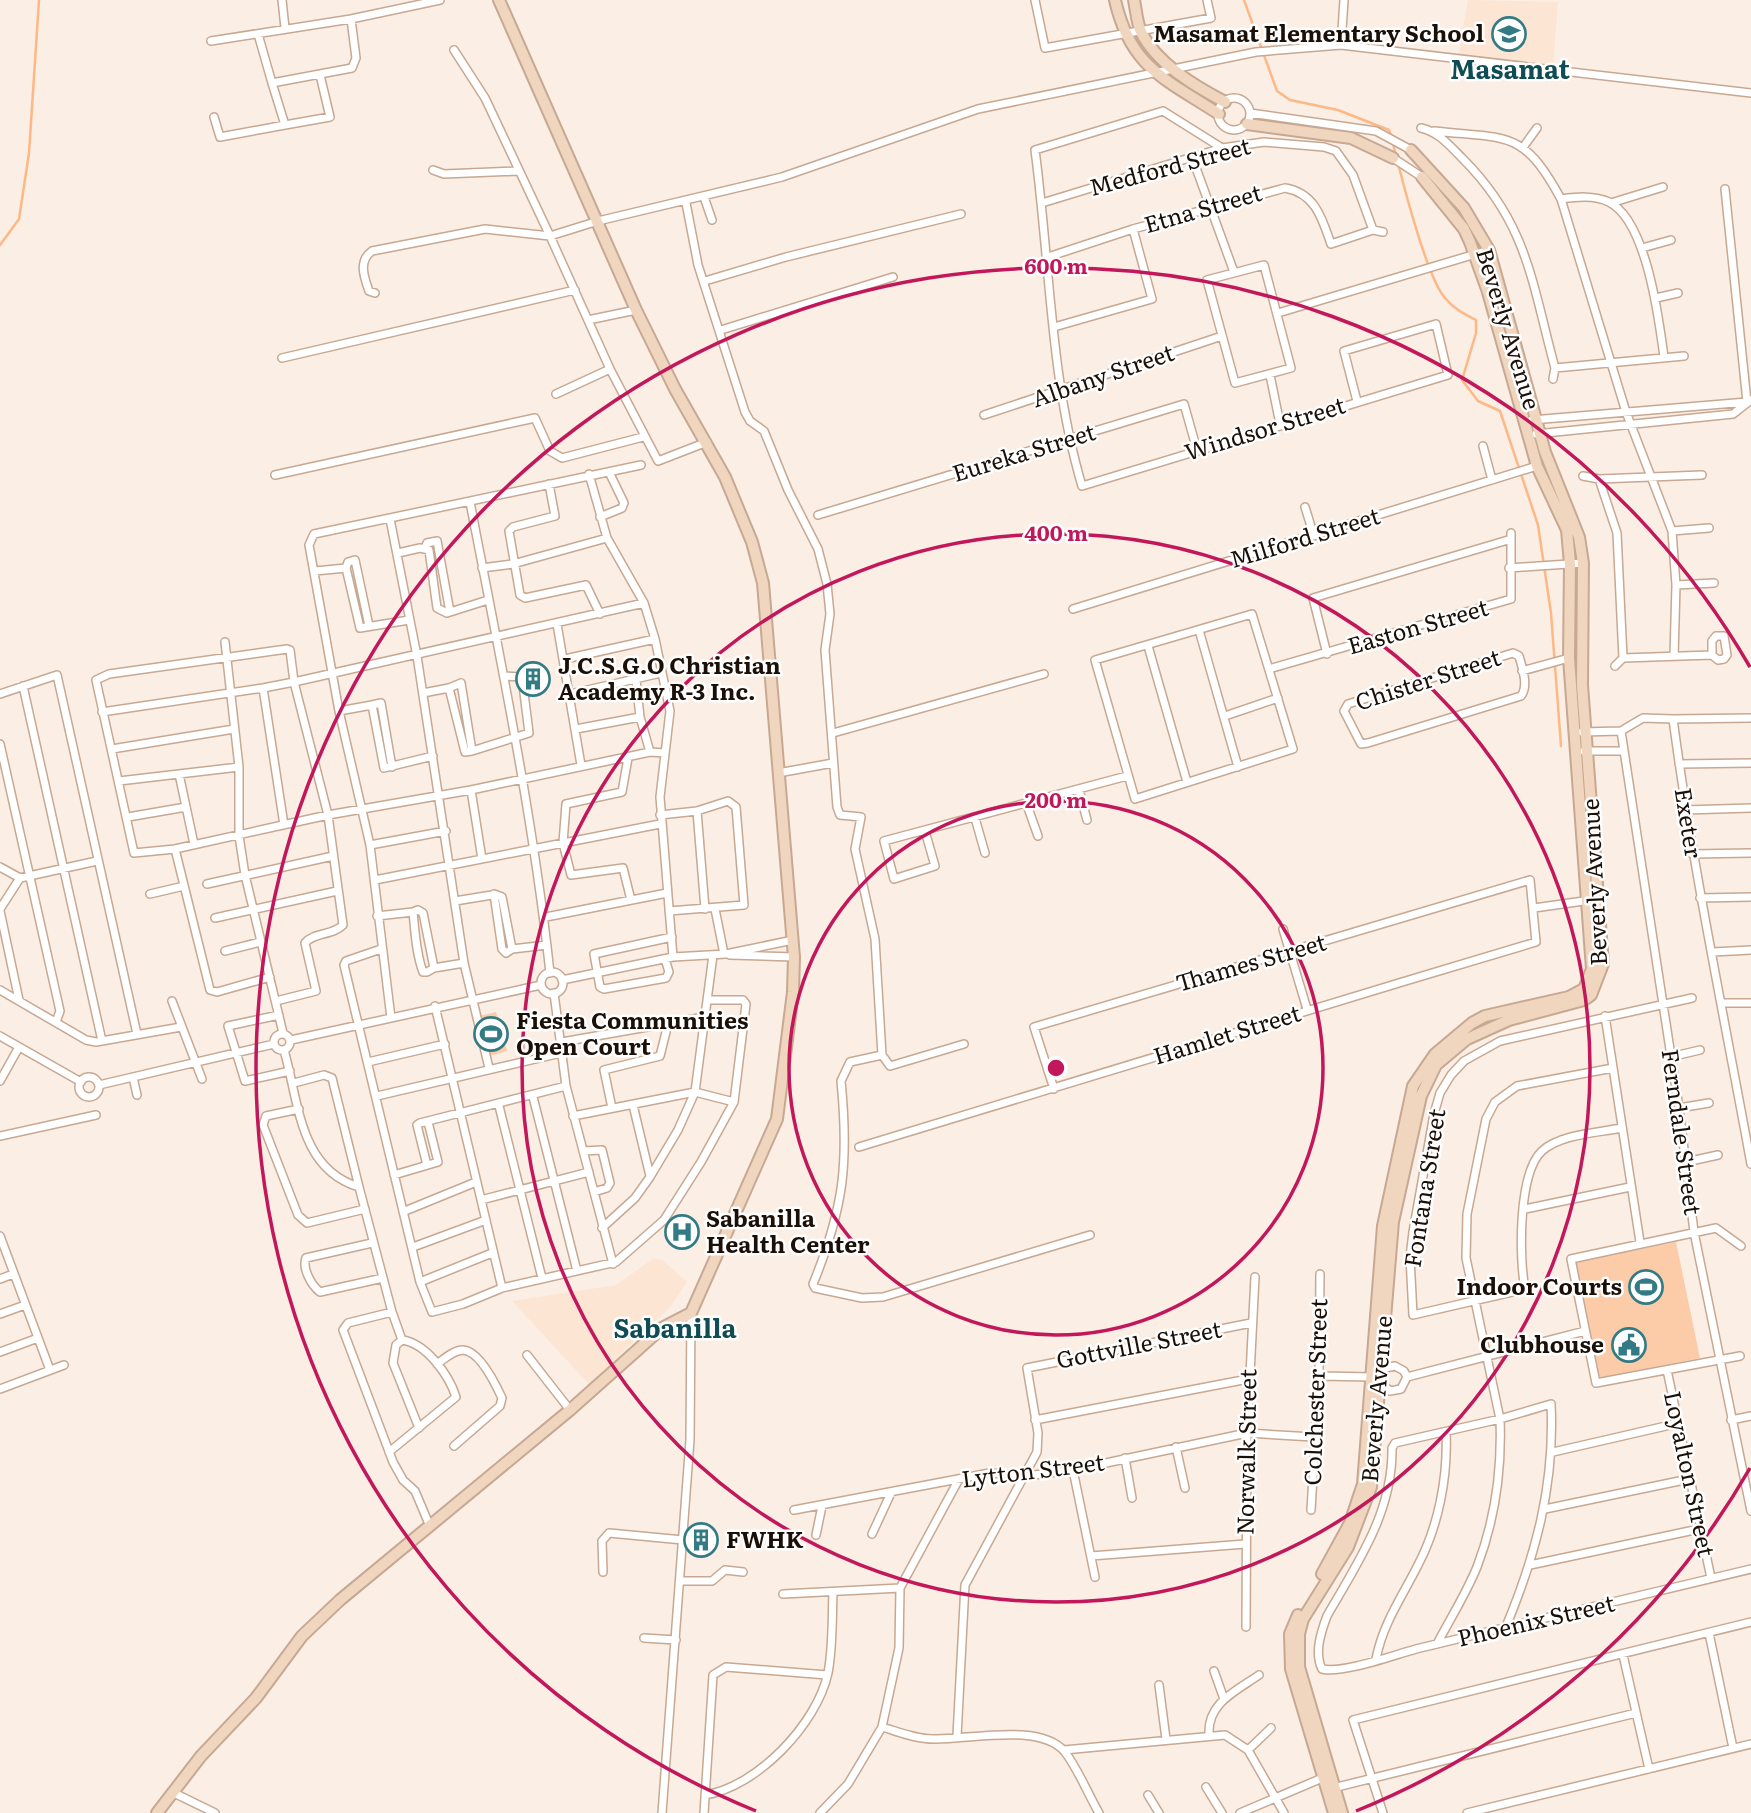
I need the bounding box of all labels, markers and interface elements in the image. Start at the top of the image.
place label: Masamat Elementary School [1153,15,1484,49]
school or university icon: Masamat Elementary School [1490,15,1528,53]
district label: Masamat [1450,48,1570,87]
street label: Medford Street [1085,127,1255,203]
street label: Etna Street [1140,174,1266,240]
street label: Beverly Avenue [1469,243,1551,414]
text: 600 m [1024,249,1088,280]
street label: Albany Street [1027,334,1179,414]
street label: Windsor Street [1180,386,1350,468]
street label: Eureka Street [948,413,1100,489]
street label: Milford Street [1225,497,1384,575]
text: 400 m [1024,516,1088,547]
street label: Easton Street [1343,589,1493,661]
street label: Chister Street [1350,638,1505,718]
place label: J.C.S.G.O Christian Academy R-3 Inc. [558,647,781,707]
building icon: J.C.S.G.O Christian Academy R-3 Inc. [514,660,552,698]
text: 200 m [1025,783,1087,814]
street label: Exeter [1668,785,1712,860]
street label: Beverly Avenue [1572,798,1614,967]
street label: Thames Street [1171,923,1330,999]
street label: Hamlet Street [1149,994,1305,1072]
place label: Fiesta Communities Open Court [516,1002,748,1062]
sports icon: Fiesta Communities Open Court [472,1015,510,1053]
street label: Ferndale Street [1655,1047,1712,1218]
centre of rings [1044,1056,1068,1080]
street label: Fontana Street [1394,1105,1452,1269]
place label: Sabanilla Health Center [706,1200,870,1260]
hospital icon: Sabanilla Health Center [663,1213,701,1251]
place label: Indoor Courts [1457,1268,1622,1302]
sports icon: Indoor Courts [1627,1268,1665,1306]
street label: Colchester Street [1294,1297,1334,1486]
district label: Sabanilla [613,1307,737,1346]
street label: Gottville Street [1053,1310,1225,1376]
street label: Beverly Avenue [1351,1314,1399,1484]
place label: Clubhouse [1480,1326,1604,1360]
public building icon: Clubhouse [1610,1326,1648,1364]
street label: Norwalk Street [1227,1368,1263,1535]
street label: Loyalton Street [1657,1388,1725,1560]
street label: Lytton Street [959,1443,1107,1495]
building icon: FWHK [682,1521,720,1559]
place label: FWHK [726,1521,804,1555]
street label: Phoenix Street [1454,1584,1618,1654]

